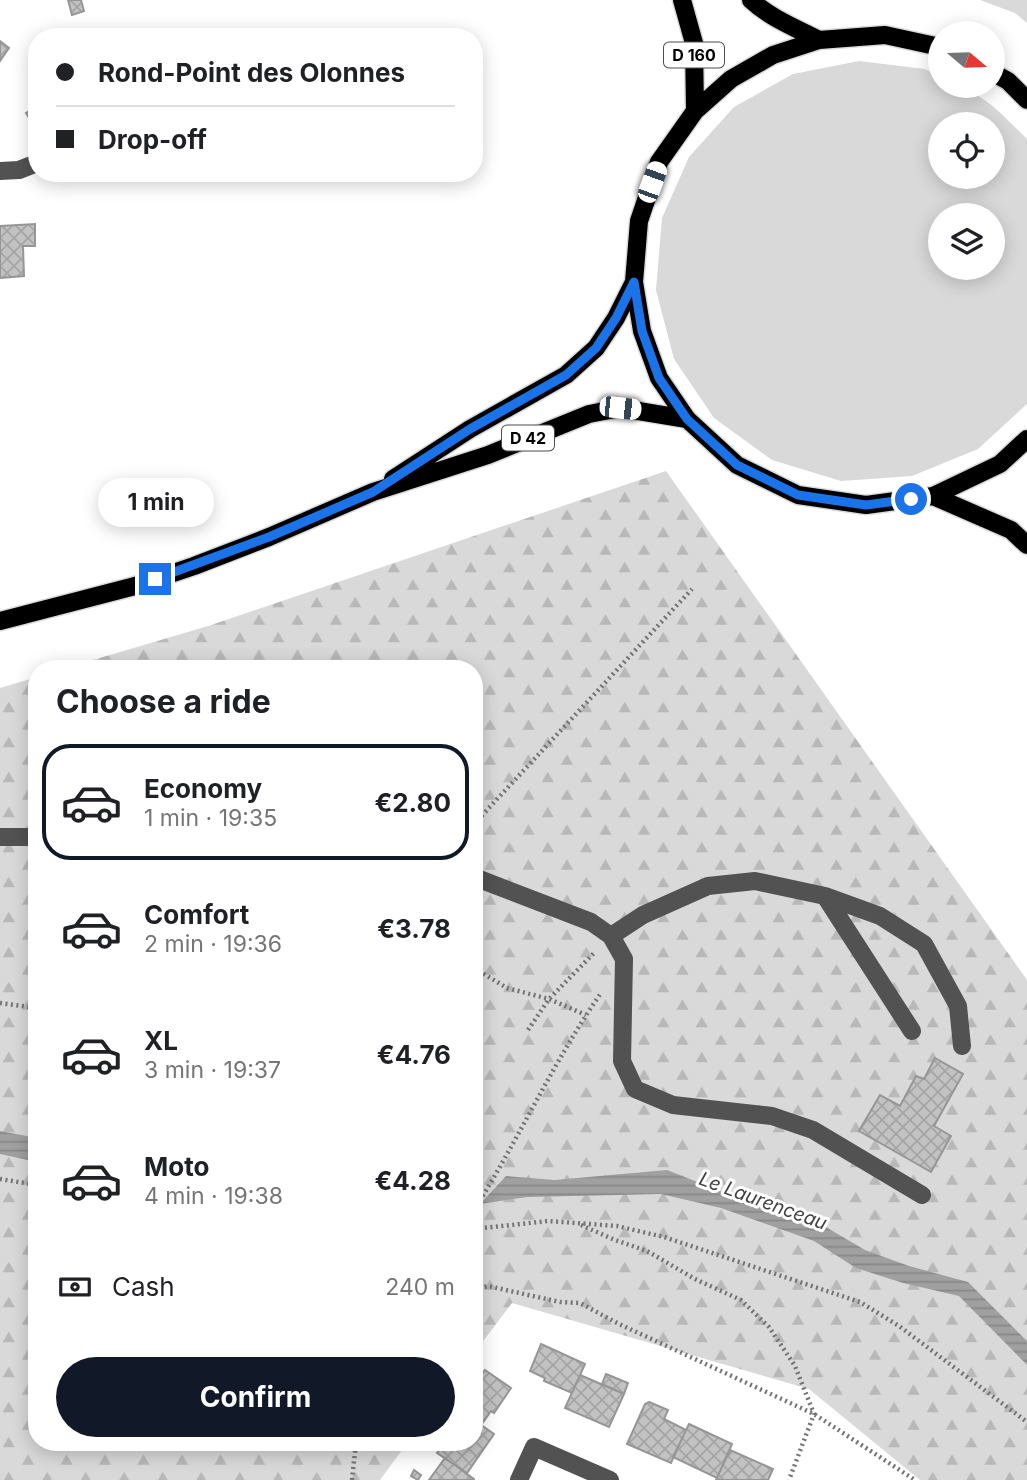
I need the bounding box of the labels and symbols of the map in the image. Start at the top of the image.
north arrow [928,21,1004,98]
road number: D 160 [664,42,724,68]
car [635,159,670,205]
car [599,395,642,421]
road number: D 42 [502,426,554,450]
callout: 1 min [97,477,213,526]
route start [895,483,927,515]
route end [139,563,171,595]
water label: Le Laurenceau [696,1167,830,1235]

